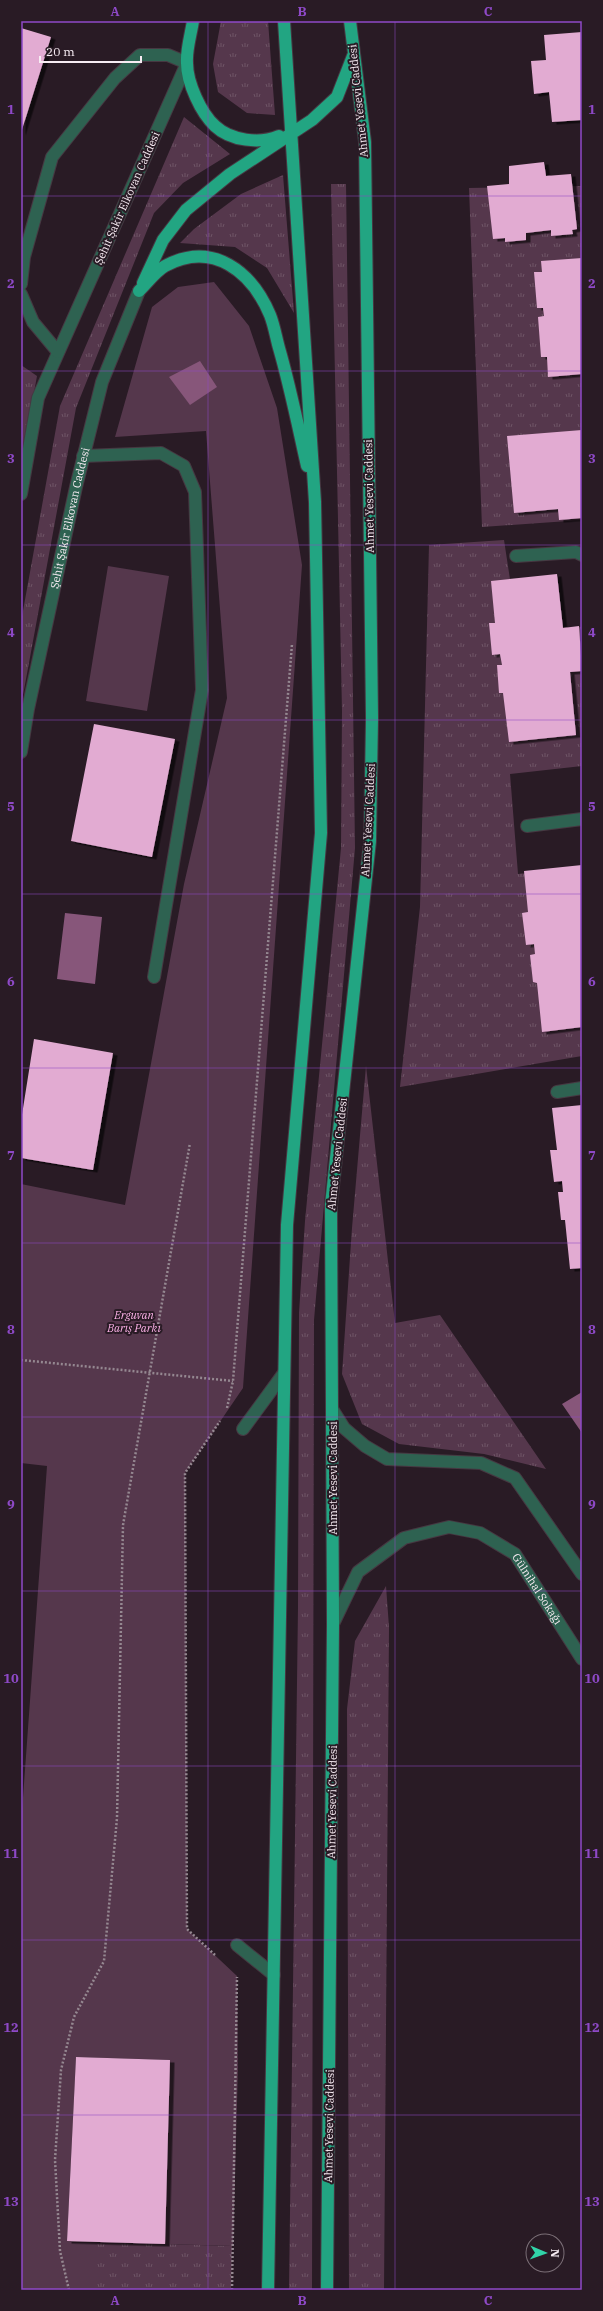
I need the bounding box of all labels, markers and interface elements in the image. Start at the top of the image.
text: A [110,3,120,20]
text: B [297,3,307,20]
text: C [484,3,493,20]
scale bar [40,38,141,64]
street label: Ahmet Yesevi Caddesi [345,43,371,158]
text: 20 m [46,44,75,59]
text: 1 [7,101,15,118]
text: 1 [588,101,596,118]
street label: Şehit Şakir Elkovan Caddesi [91,129,163,267]
text: 2 [7,275,15,292]
text: 2 [588,275,596,292]
street label: Ahmet Yesevi Caddesi [361,439,377,553]
street label: Şehit Şakir Elkovan Caddesi [47,446,93,590]
text: 3 [7,450,15,467]
text: 3 [588,450,596,467]
text: 4 [7,624,15,641]
text: 4 [588,624,596,641]
street label: Ahmet Yesevi Caddesi [358,762,378,877]
text: 5 [7,798,15,815]
text: 5 [588,798,596,815]
text: 6 [7,973,15,990]
text: 6 [588,973,596,990]
street label: Ahmet Yesevi Caddesi [324,1096,350,1211]
text: 7 [7,1147,15,1164]
text: 7 [588,1147,596,1164]
park label: Erguvan Barış Parkı [106,1308,161,1335]
text: 8 [7,1321,15,1338]
text: 8 [588,1321,596,1338]
street label: Ahmet Yesevi Caddesi [326,1421,340,1535]
text: 9 [7,1496,15,1513]
text: 9 [588,1496,596,1513]
street label: Gülnihal Sokağı [509,1551,565,1628]
text: 10 [3,1670,19,1687]
text: 10 [584,1670,600,1687]
street label: Ahmet Yesevi Caddesi [324,1745,340,1859]
text: 11 [3,1845,19,1862]
text: 11 [584,1845,600,1862]
text: 12 [3,2019,19,2036]
text: 12 [584,2019,600,2036]
street label: Ahmet Yesevi Caddesi [321,2069,337,2183]
text: 13 [3,2193,19,2210]
text: 13 [584,2193,600,2210]
north arrow [525,2233,565,2273]
text: N [548,2249,562,2258]
text: A [110,2292,120,2309]
text: B [297,2292,307,2309]
text: C [484,2292,493,2309]

